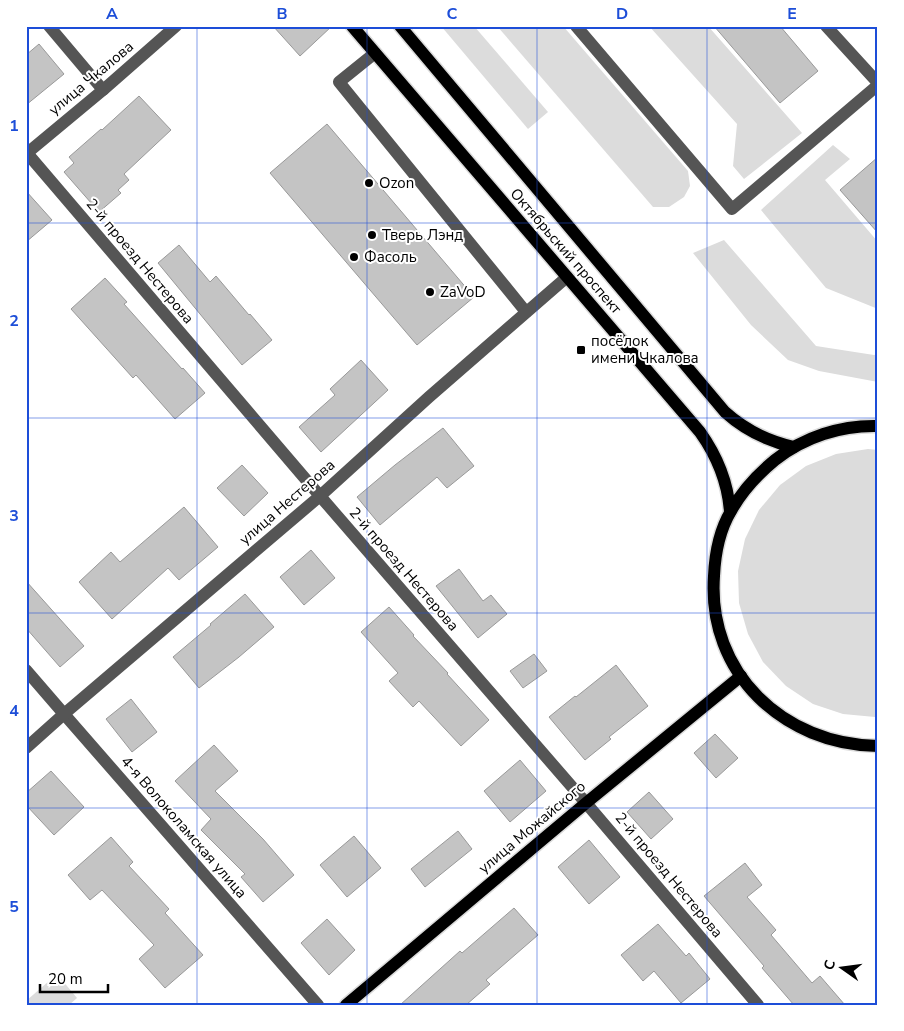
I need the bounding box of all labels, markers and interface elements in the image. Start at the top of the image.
text: A [106,3,118,25]
text: B [276,3,288,25]
text: C [447,3,458,25]
text: D [616,3,628,25]
text: E [787,3,797,25]
street label: улица Чкалова [44,37,138,119]
text: 1 [9,115,19,137]
place label: Ozon [379,173,414,193]
marker: Ozon [363,177,375,189]
street label: Октябрьский проспект [506,184,626,318]
street label: 2-й проезд Нестерова [82,194,198,328]
place label: Тверь Лэнд [382,225,463,245]
marker: Тверь Лэнд [366,229,378,241]
place label: Фасоль [364,247,417,267]
marker: Фасоль [348,251,360,263]
place label: ZaVoD [440,282,486,302]
marker: ZaVoD [424,286,436,298]
text: 2 [9,310,19,332]
place label: посёлок имени Чкалова [591,331,699,368]
marker: посёлок имени Чкалова [575,344,587,356]
street label: улица Нестерова [235,455,339,549]
street label: 2-й проезд Нестерова [345,503,463,635]
text: 3 [9,505,19,527]
text: 4 [9,700,19,722]
street label: 4-я Волоколамская улица [117,752,251,902]
street label: улица Можайского [474,776,590,878]
street label: 2-й проезд Нестерова [611,808,727,942]
text: 5 [9,896,19,918]
north arrow [816,944,866,994]
text: С [820,958,840,972]
scale bar [40,961,108,993]
text: 20 m [48,969,83,989]

